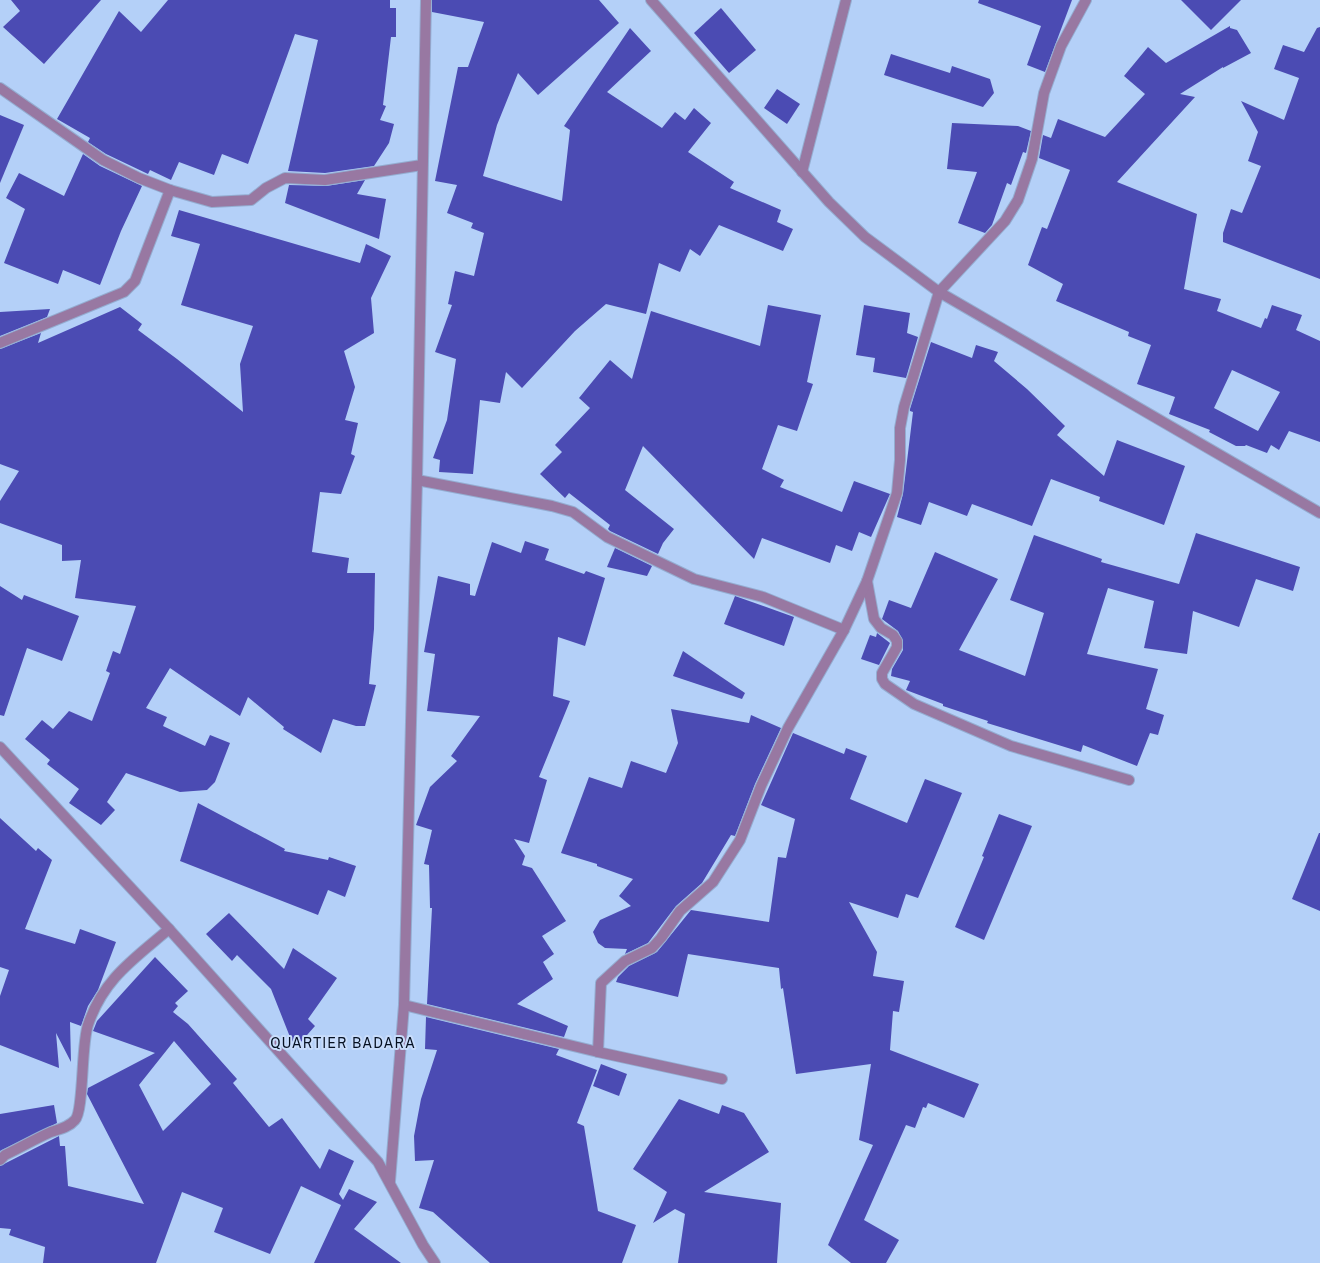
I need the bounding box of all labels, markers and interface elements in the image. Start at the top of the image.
district label: QUARTIER BADARA [270,1035,416,1051]

